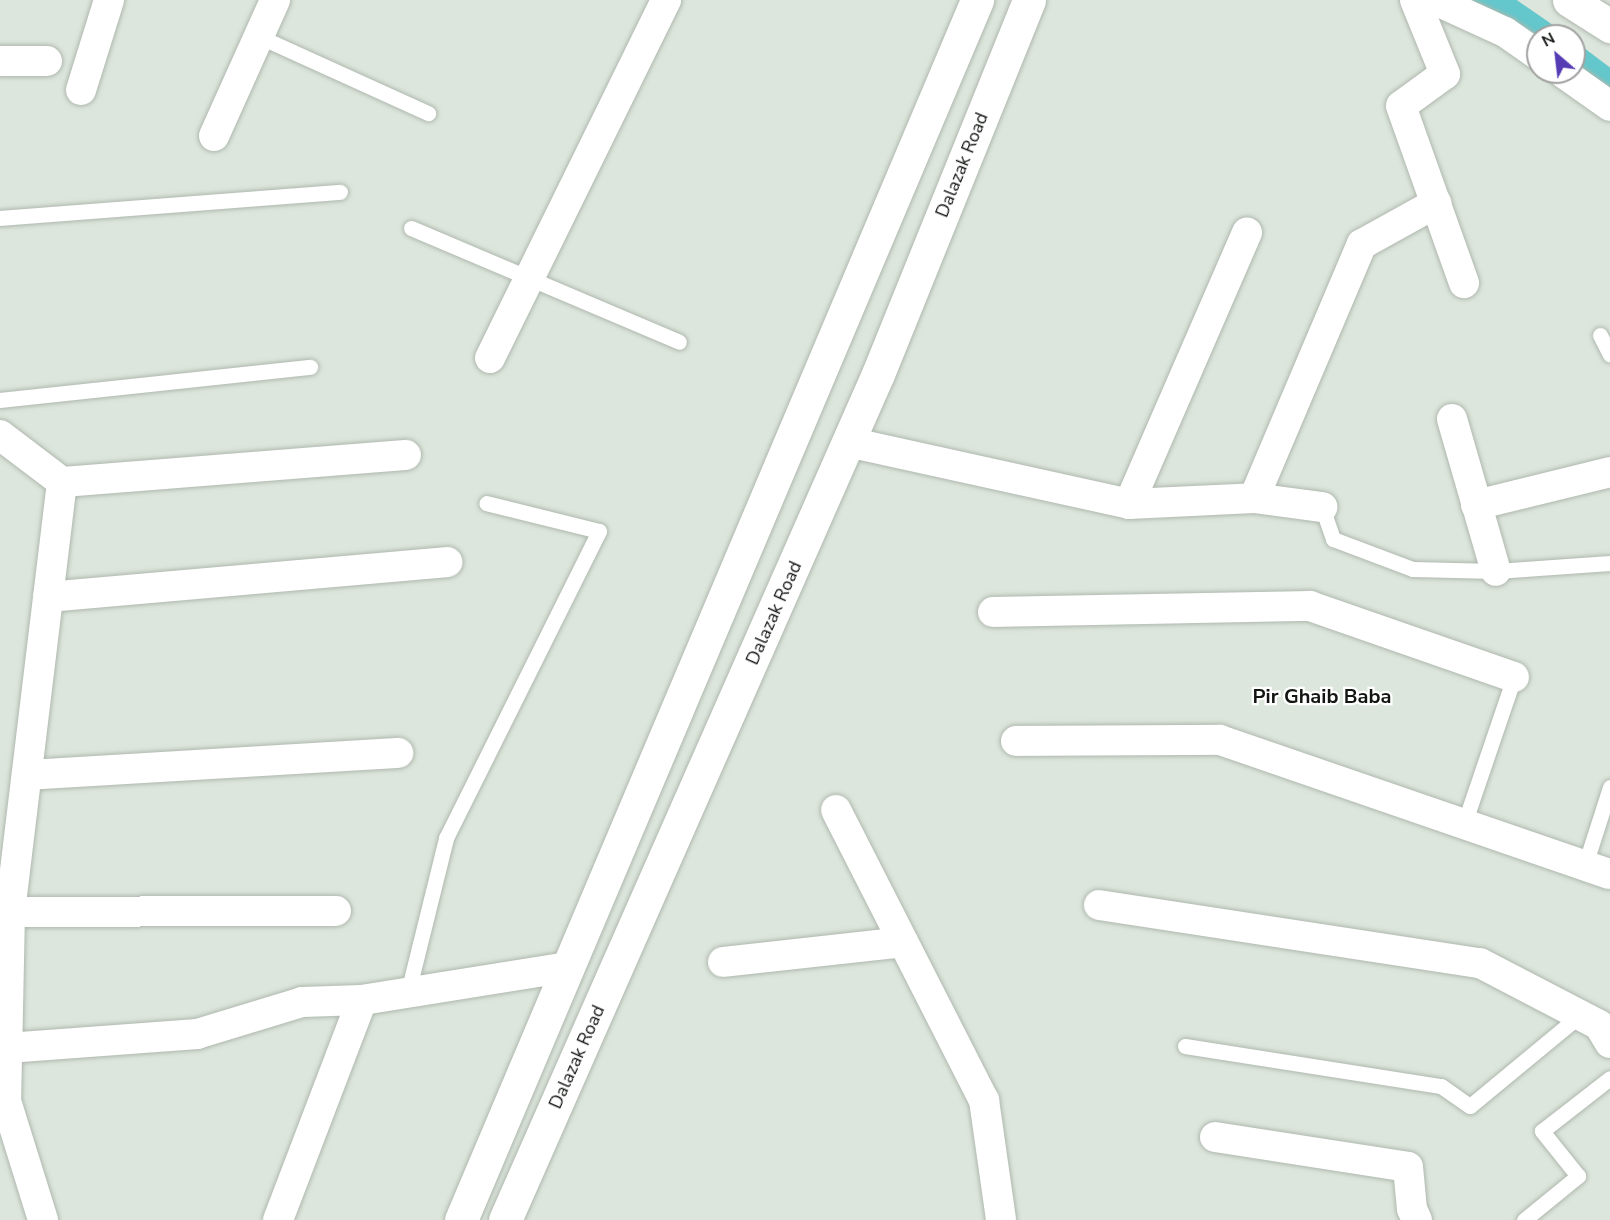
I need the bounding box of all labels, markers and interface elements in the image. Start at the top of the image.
north arrow [1526,24,1586,84]
text: N [1538,27,1559,52]
street label: Dalazak Road [931,109,993,221]
street label: Dalazak Road [742,558,806,668]
district label: Pir Ghaib Baba [1253,684,1391,708]
street label: Dalazak Road [545,1002,609,1112]

